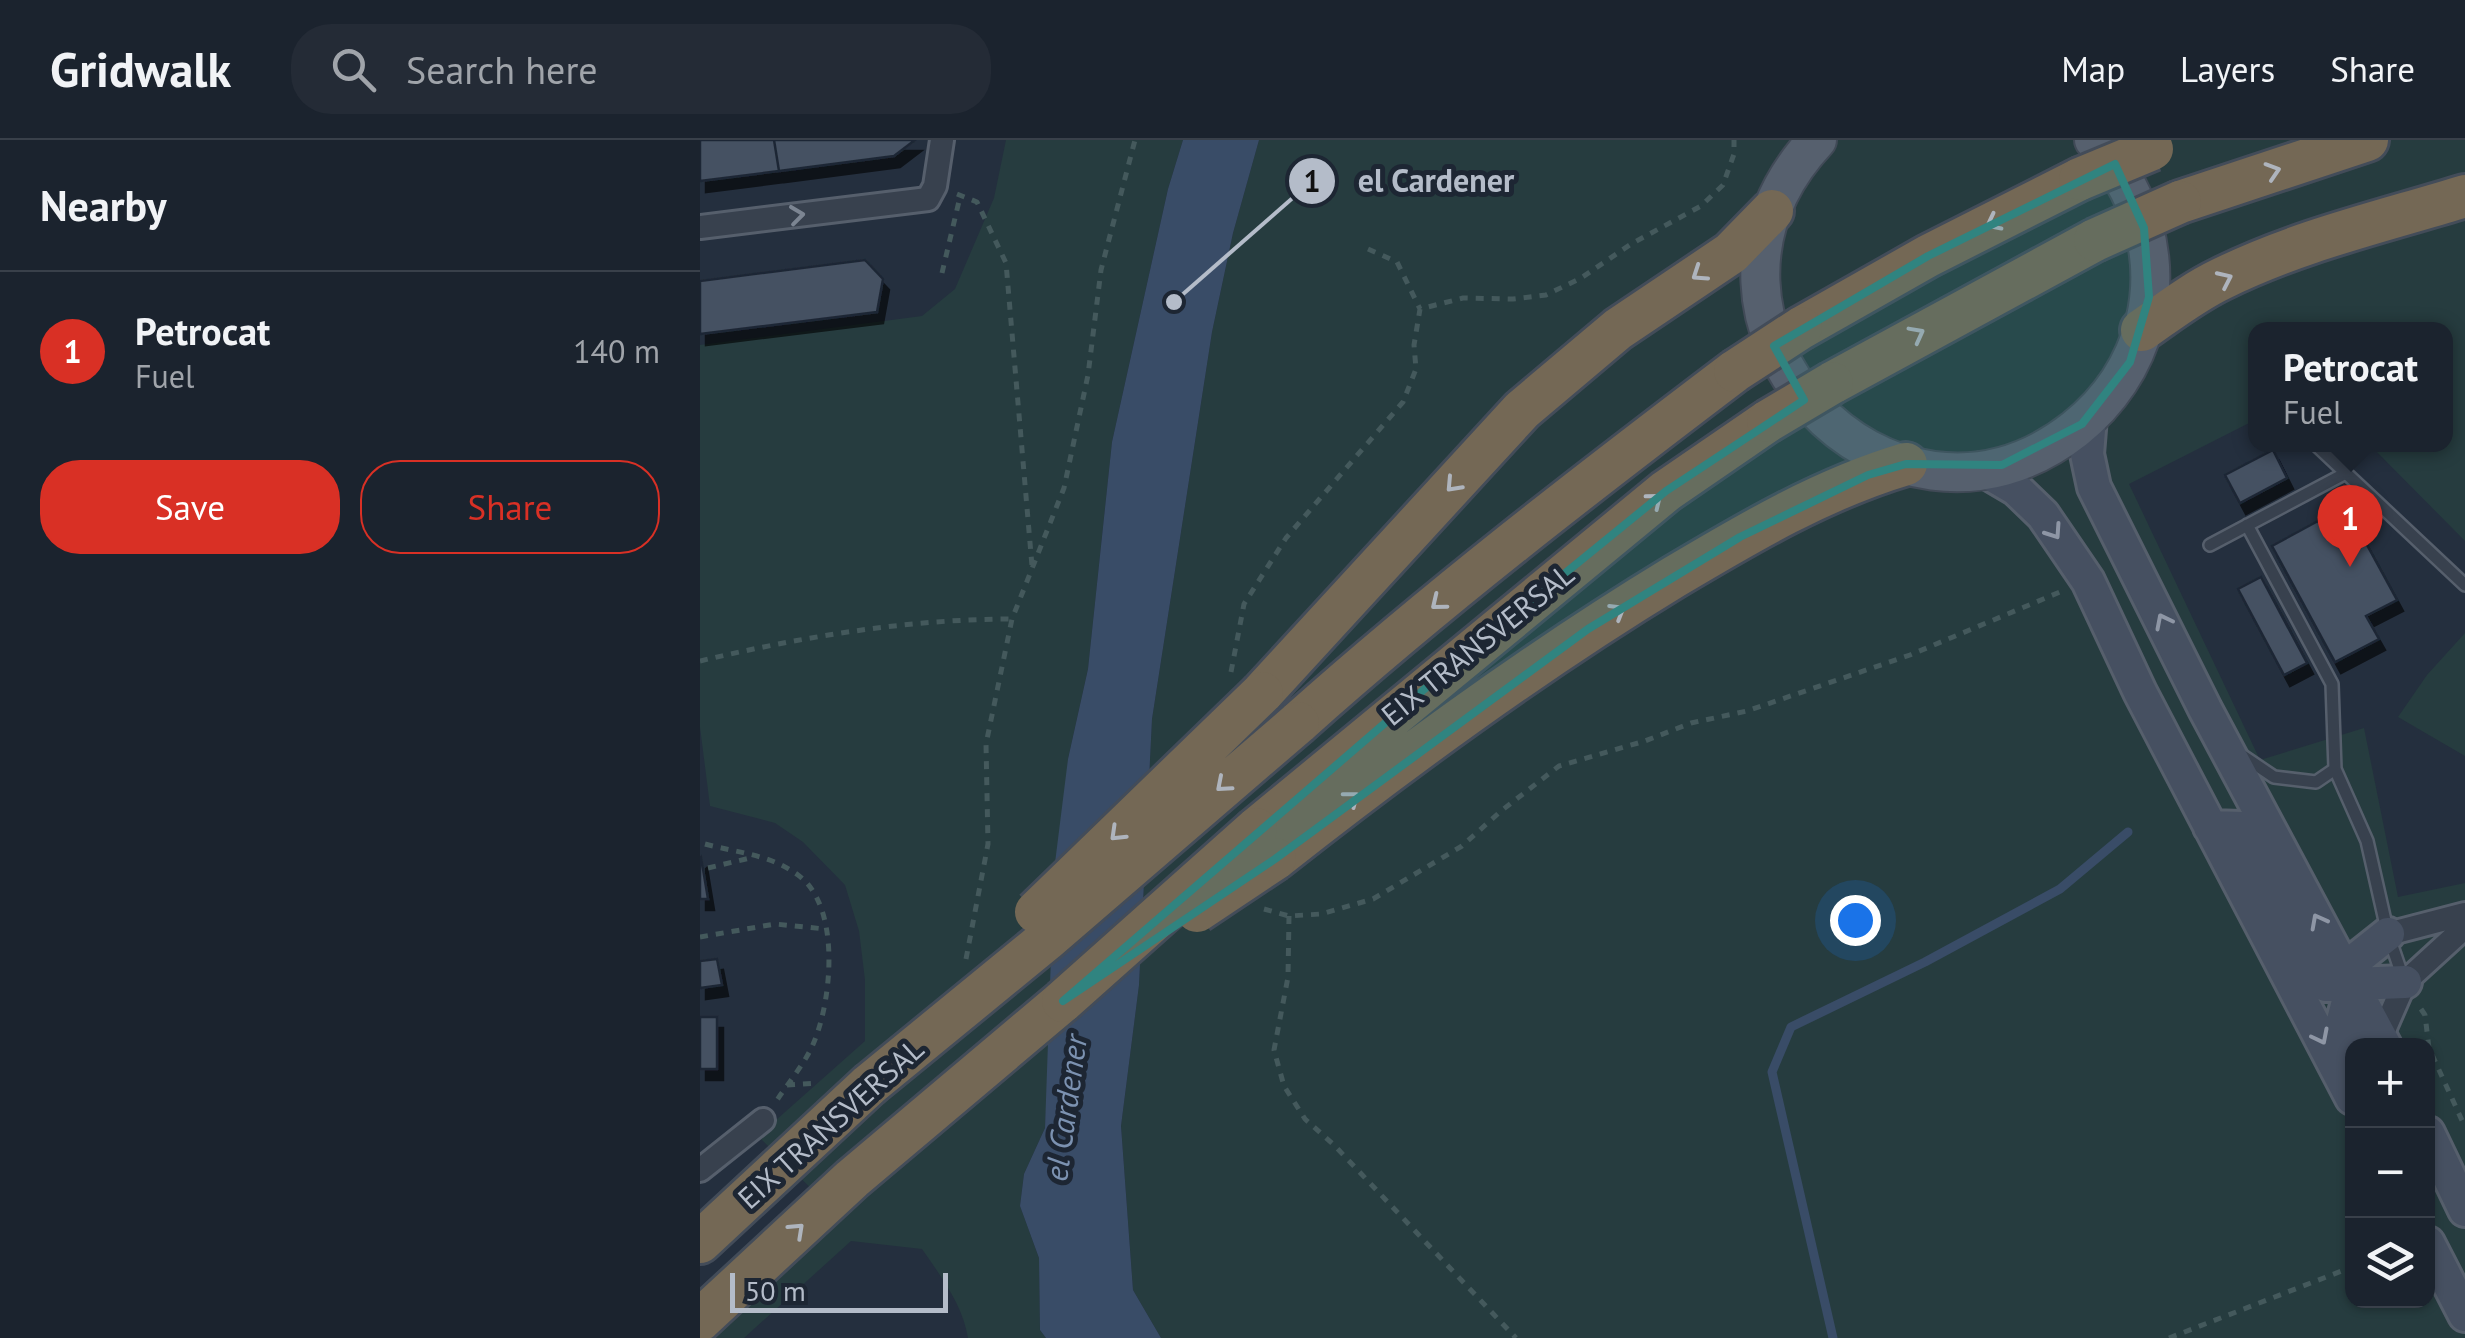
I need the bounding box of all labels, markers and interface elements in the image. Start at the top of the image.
search box [291,24,991,114]
text: Gridwalk [50,38,231,100]
icon: search [326,42,381,97]
text: Search here [406,45,598,94]
text: Map [2061,46,2125,92]
text: Layers [2180,46,2275,92]
text: Share [2330,46,2415,92]
callout: el Cardener [1287,150,1534,212]
text: el Cardener [1358,159,1515,201]
text: 1 [1303,161,1321,200]
one-way arrow [2264,163,2281,183]
text: Nearby [40,178,167,233]
one-way arrow [789,205,805,226]
one-way arrow [1986,211,2004,230]
one-way arrow [1691,262,1709,281]
one-way arrow [2214,271,2232,291]
text: Petrocat [135,306,270,355]
popup [2248,322,2453,452]
one-way arrow [1906,327,1924,347]
text: 1 [63,330,82,372]
text: 140 m [573,330,660,372]
text: Petrocat [2283,342,2418,391]
text: Fuel [135,355,194,397]
text: Fuel [2283,391,2342,433]
button: Save [40,460,340,554]
button: Share [360,460,660,554]
one-way arrow [1447,473,1465,492]
pin: 1 [2318,484,2382,567]
one-way arrow [1644,494,1662,512]
one-way arrow [2042,520,2060,539]
street label: EIX TRANSVERSAL [1373,554,1581,734]
one-way arrow [1431,591,1449,609]
one-way arrow [1607,604,1625,623]
one-way arrow [2156,613,2175,631]
one-way arrow [1216,773,1235,791]
one-way arrow [1341,793,1359,810]
one-way arrow [1110,822,1128,840]
your location [1830,895,1881,946]
one-way arrow [2311,913,2330,931]
one-way arrow [2309,1027,2328,1045]
street label: EIX TRANSVERSAL [729,1029,931,1217]
water label: el Cardener [1034,1030,1096,1184]
map controls [2345,1038,2435,1308]
button: + [2345,1038,2435,1128]
button: − [2345,1128,2435,1218]
button: layers [2345,1218,2435,1308]
one-way arrow [785,1224,804,1242]
scale bar [730,1268,948,1312]
text: 50 m [745,1272,806,1309]

